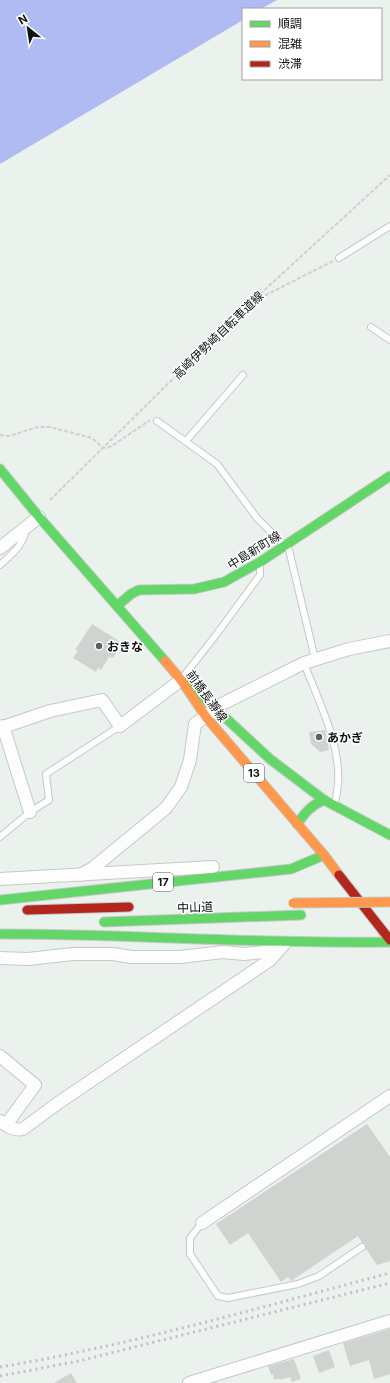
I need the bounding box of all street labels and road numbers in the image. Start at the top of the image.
street label: 高崎伊勢崎自転車道線 [170,288,266,382]
street label: 中島新町線 [225,528,283,572]
street label: 前橋長瀞線 [183,667,231,725]
road number: 13 [244,764,264,782]
road number: 17 [153,873,173,891]
street label: 中山道 [177,899,213,915]

